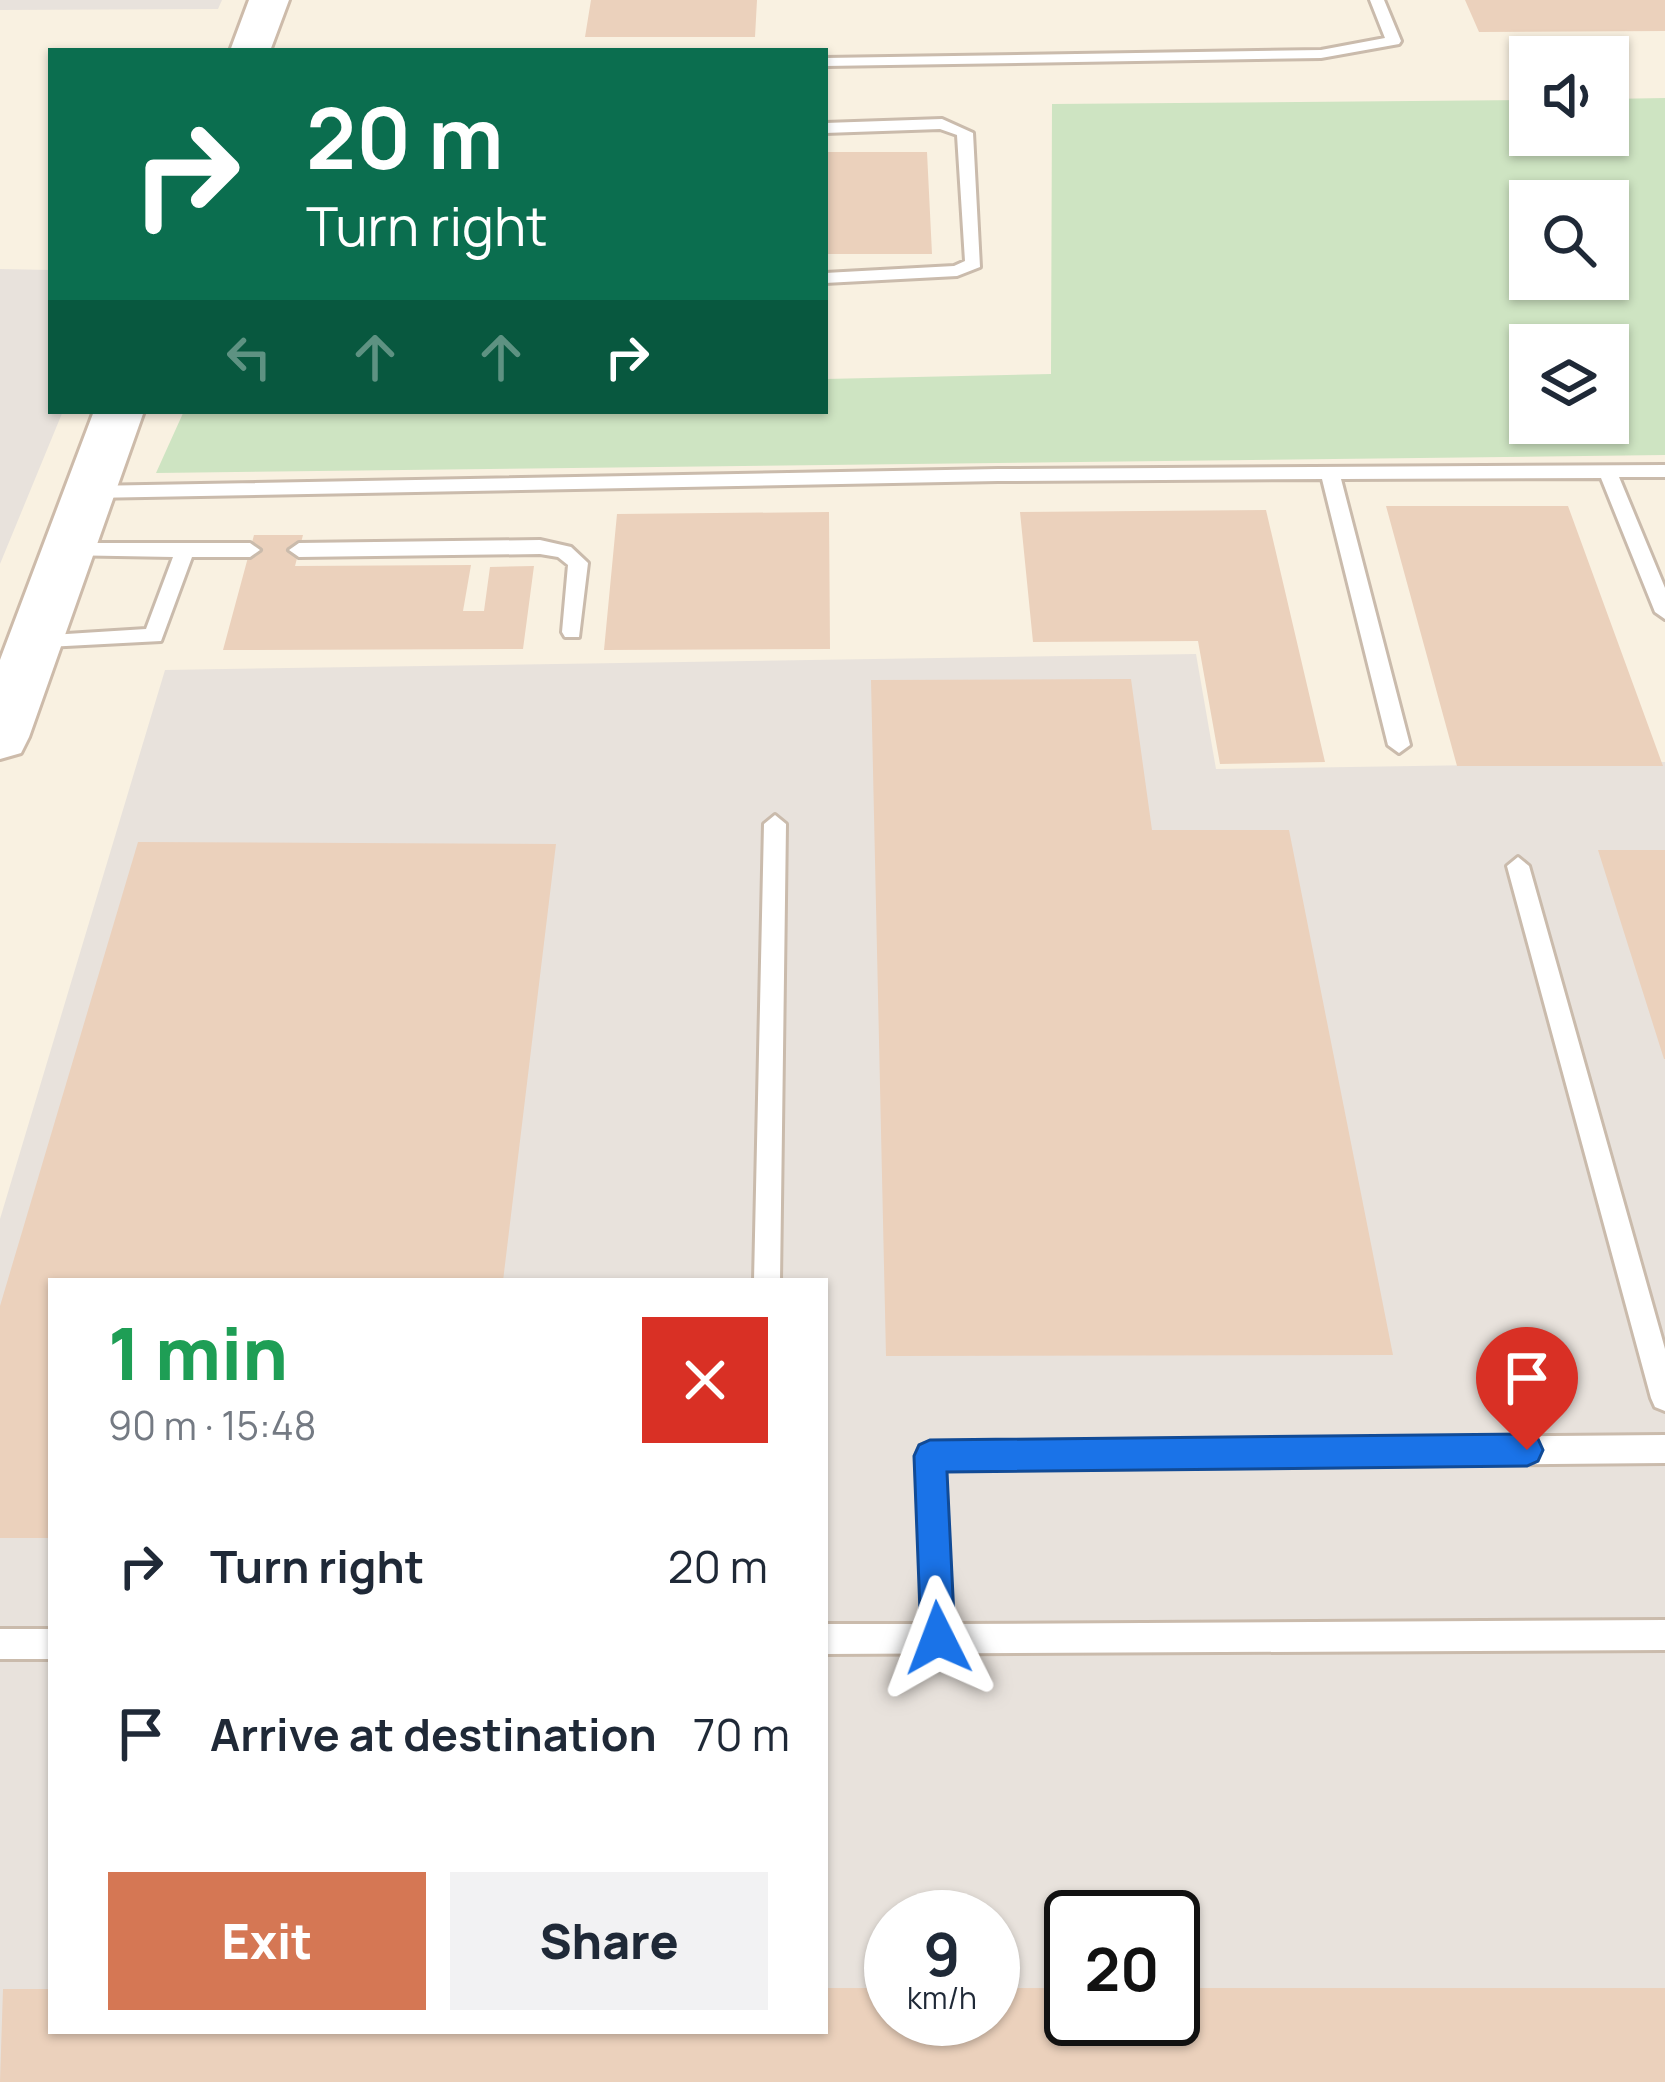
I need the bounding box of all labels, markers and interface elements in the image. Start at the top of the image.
map controls [1509,36,1629,444]
button: sound [1509,36,1629,156]
text: 20 m [306,79,504,194]
icon: right [108,96,264,252]
button: search [1509,180,1629,300]
text: Turn right [306,188,548,262]
icon: left [216,324,282,390]
icon: ahead [342,324,408,390]
icon: ahead [468,324,534,390]
icon: right [594,324,660,390]
button: layers [1509,324,1629,444]
text: 1 min [108,1303,288,1402]
button: close [642,1317,768,1443]
pin [1476,1327,1578,1450]
icon: arrive [1494,1345,1560,1411]
text: 90 m · 15:48 [108,1398,316,1452]
icon: right [108,1533,174,1599]
text: Turn right [210,1535,424,1597]
text: 20 m [668,1535,768,1597]
position arrow [875,1575,1001,1701]
icon: arrive [108,1701,174,1767]
text: Arrive at destination [210,1703,657,1765]
text: 70 m [693,1703,790,1765]
button: Exit [108,1872,426,2010]
button: Share [450,1872,768,2010]
speed limit sign: 20 [1044,1890,1200,2046]
text: 9 [923,1912,961,1994]
text: km/h [907,1977,977,2018]

